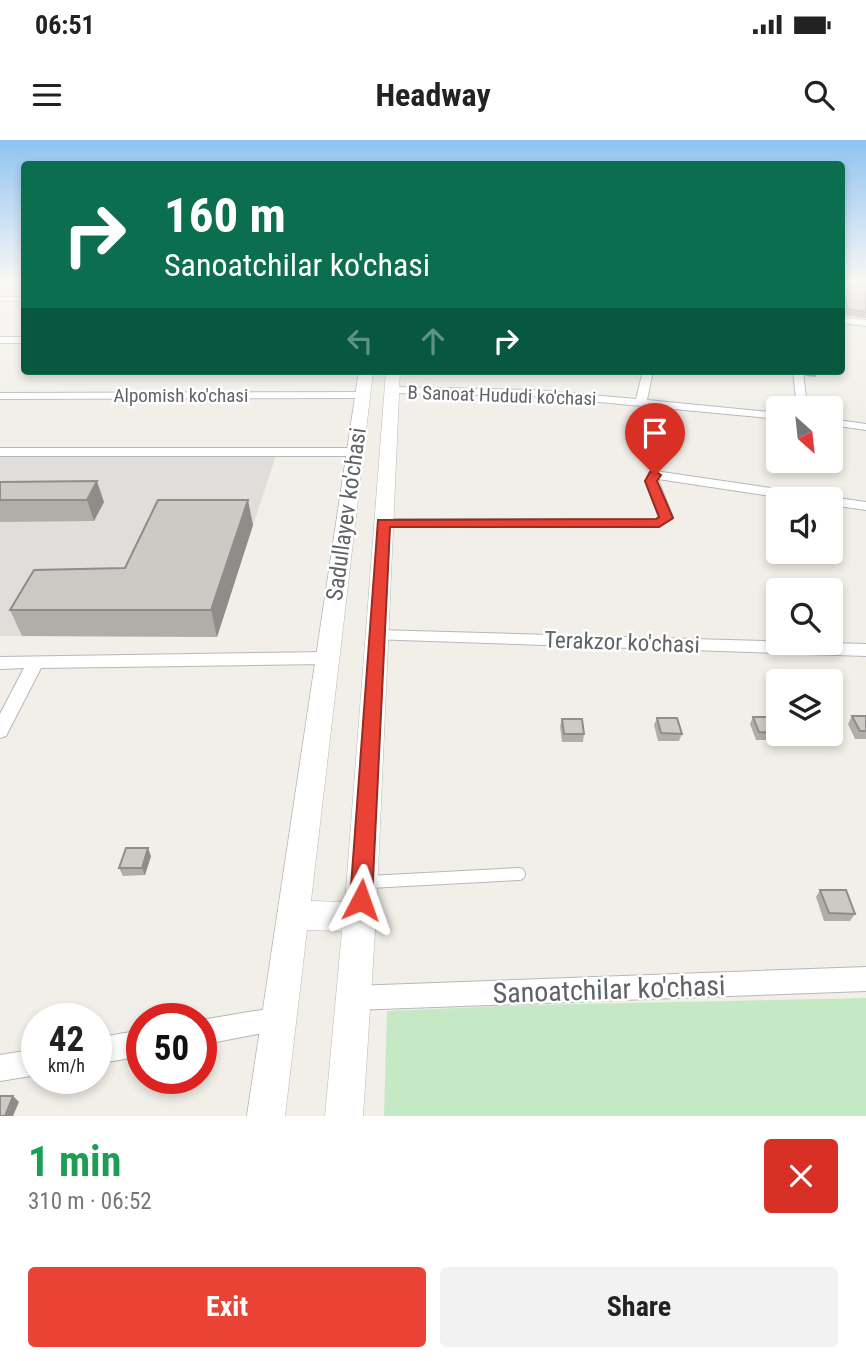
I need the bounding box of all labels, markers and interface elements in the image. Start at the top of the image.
text: 06:51 [35,10,95,40]
icon: menu [28,76,66,114]
text: Headway [375,76,491,114]
icon: search [800,76,838,114]
text: 160 m [164,187,286,244]
icon: right [49,189,140,280]
text: Sanoatchilar ko'chasi [164,246,430,284]
icon: left [341,322,379,360]
icon: ahead [414,322,452,360]
icon: right [487,322,525,360]
street label: B Sanoat Hududi ko'chasi [407,381,597,410]
street label: Alpomish ko'chasi [114,384,248,407]
north arrow [766,396,844,472]
map controls [766,396,843,746]
pin [625,403,685,475]
icon: arrive [636,414,674,452]
street label: Sadullayev ko'chasi [321,426,372,602]
button: sound [766,487,843,564]
button: search [766,578,843,655]
street label: Terakzor ko'chasi [544,626,700,659]
button: layers [766,669,843,746]
position arrow [324,863,398,937]
street label: Sanoatchilar ko'chasi [492,969,726,1010]
speed limit sign: 50 [126,1003,217,1094]
text: 42 [49,1019,84,1060]
text: km/h [48,1055,85,1076]
text: 1 min [28,1137,121,1186]
button: close [764,1139,838,1213]
text: 310 m · 06:52 [28,1188,152,1215]
button: Exit [28,1267,426,1347]
button: Share [440,1267,838,1347]

